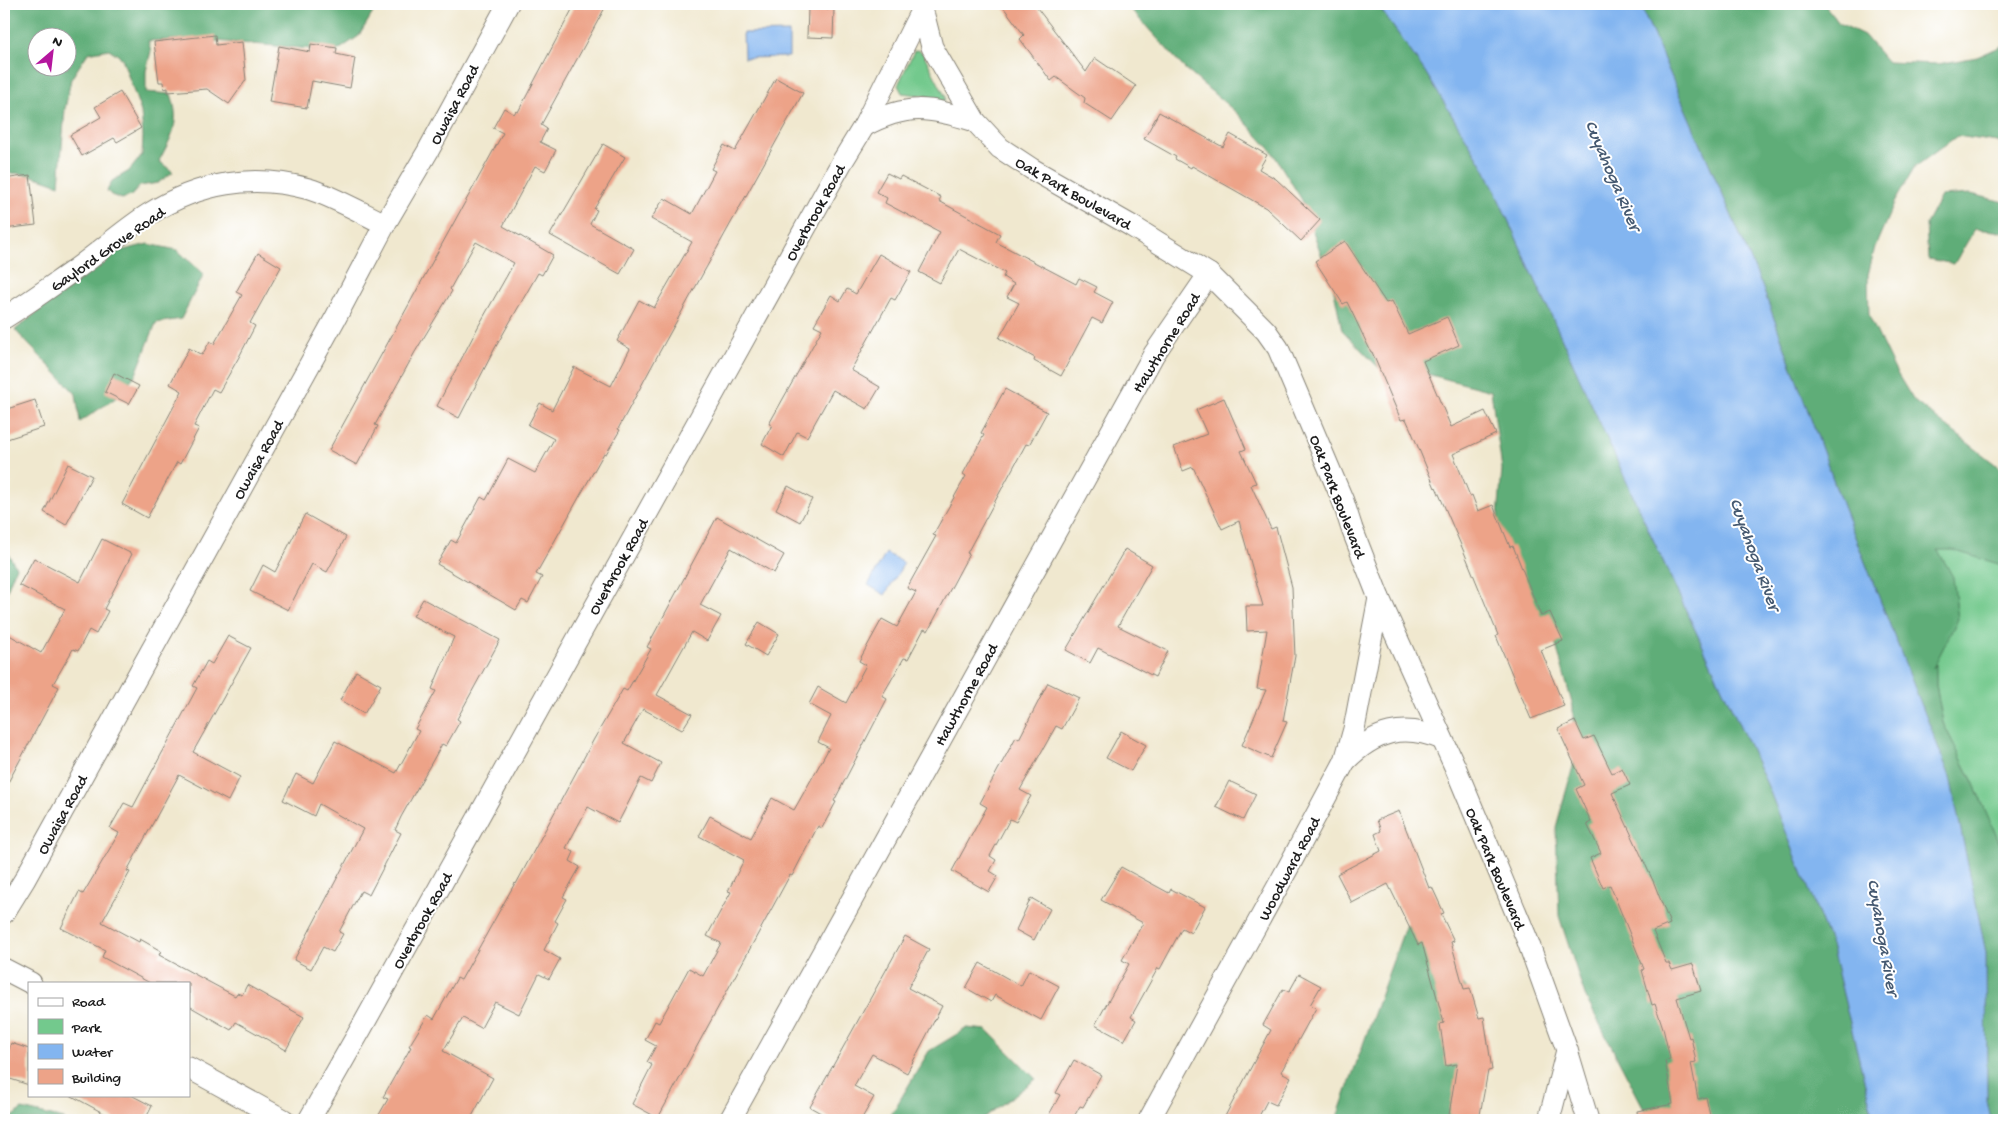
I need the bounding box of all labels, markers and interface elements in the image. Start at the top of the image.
north arrow [28,28,78,78]
text: N [49,33,65,52]
street label: Owaisa Road [427,61,486,149]
water label: Cuyahoga River [1579,118,1646,237]
street label: Oak Park Boulevard [1011,154,1135,237]
street label: Overbrook Road [783,161,852,265]
street label: Gaylord Grove Road [48,203,171,298]
street label: Hawthorne Road [1130,289,1207,397]
street label: Owaisa Road [230,416,290,504]
street label: Oak Park Boulevard [1303,433,1369,563]
water label: Cuyahoga River [1724,496,1785,617]
street label: Overbrook Road [586,515,655,619]
street label: Hawthorne Road [932,640,1005,750]
street label: Owaisa Road [34,771,94,859]
street label: Oak Park Boulevard [1460,806,1529,935]
street label: Woodward Road [1256,813,1327,925]
street label: Overbrook Road [390,869,459,973]
water label: Cuyahoga River [1861,878,1903,1001]
legend [28,982,190,1096]
text: Road [72,994,106,1012]
text: Park [71,1020,102,1038]
text: Water [72,1044,114,1062]
text: Building [71,1070,121,1088]

